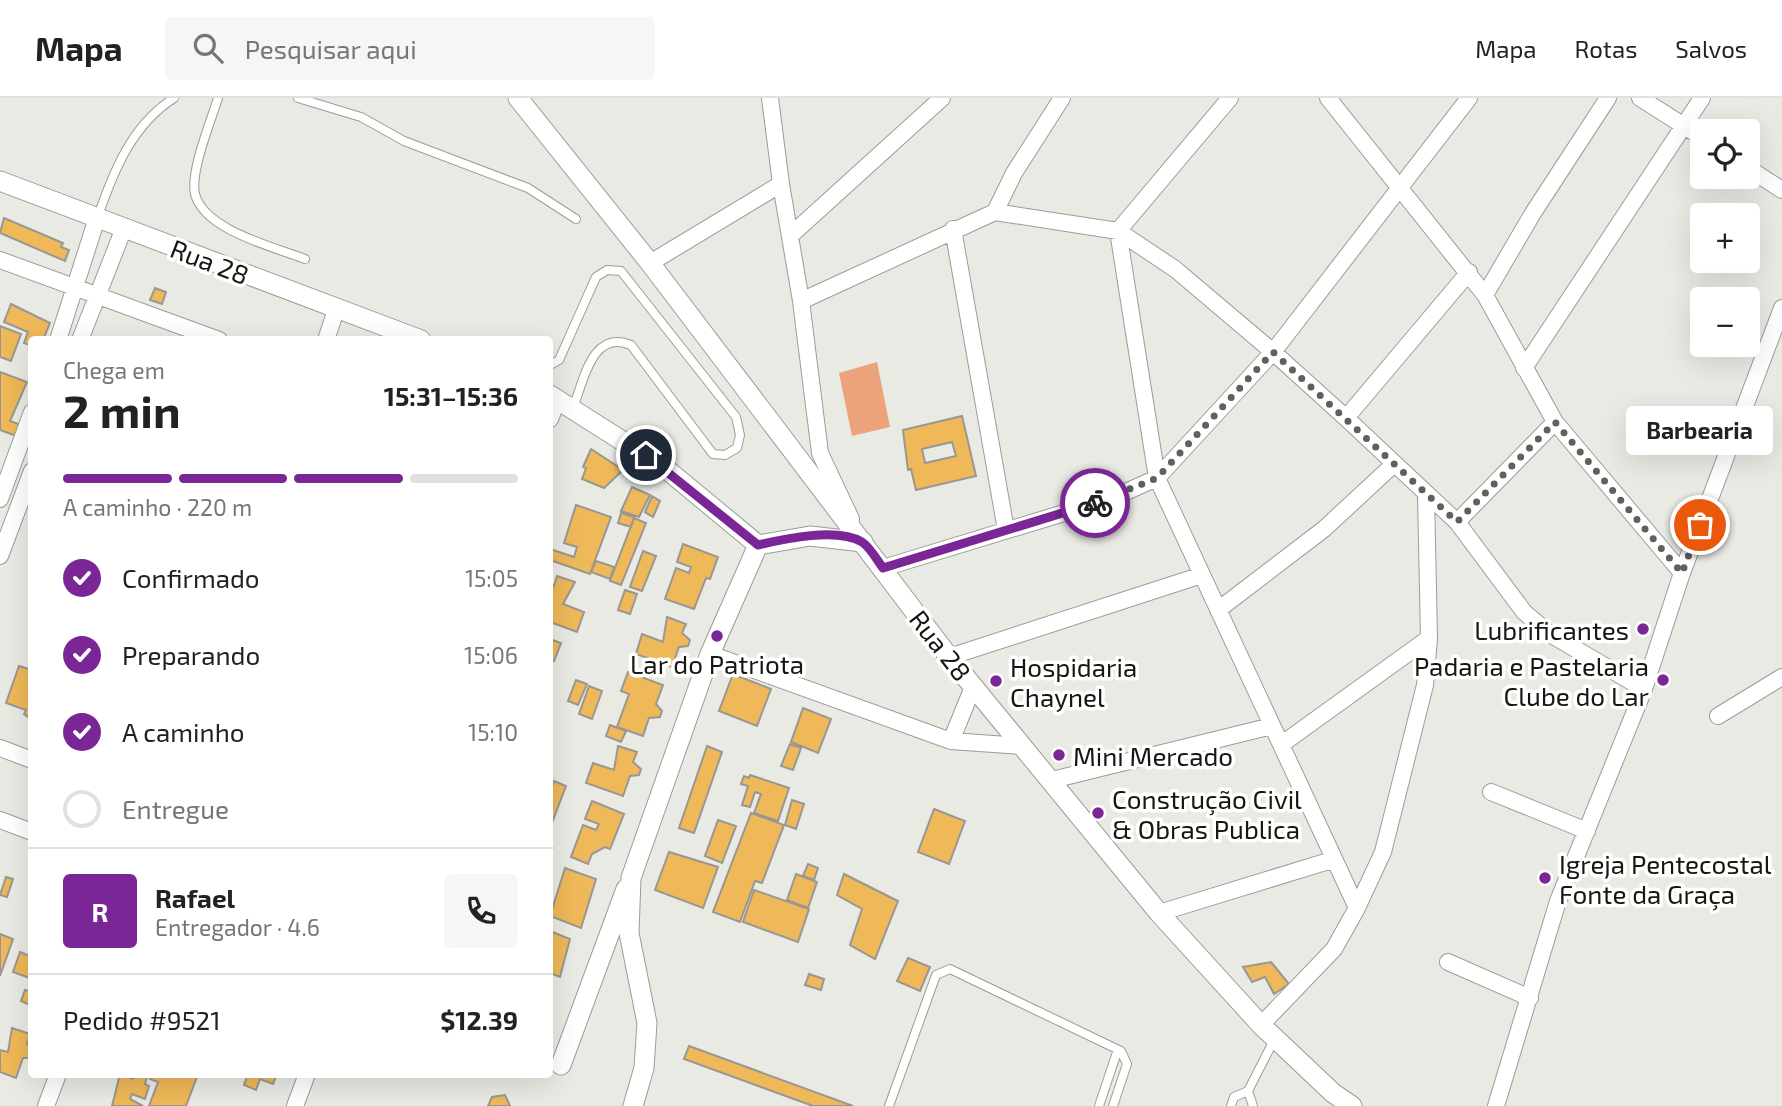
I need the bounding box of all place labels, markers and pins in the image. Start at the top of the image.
callout: Barbearia [1626,406,1774,455]
pin [616,425,676,485]
pin [1670,495,1730,555]
place label: Lubrificantes [1474,614,1629,645]
marker: Lubrificantes [1635,621,1651,637]
marker: Lar do Patriota [709,628,725,644]
place label: Lar do Patriota [630,648,804,679]
place label: Padaria e Pastelaria Clube do Lar [1414,650,1649,711]
place label: Hospidaria Chaynel [1010,651,1137,712]
marker: Padaria e Pastelaria Clube do Lar [1655,672,1671,688]
marker: Hospidaria Chaynel [988,673,1004,689]
place label: Mini Mercado [1073,740,1233,771]
marker: Mini Mercado [1051,747,1067,763]
place label: Construção Civil & Obras Publica [1112,783,1302,844]
marker: Construção Civil & Obras Publica [1090,805,1106,821]
place label: Igreja Pentecostal Fonte da Graça [1559,848,1772,911]
marker: Igreja Pentecostal Fonte da Graça [1537,870,1553,886]

